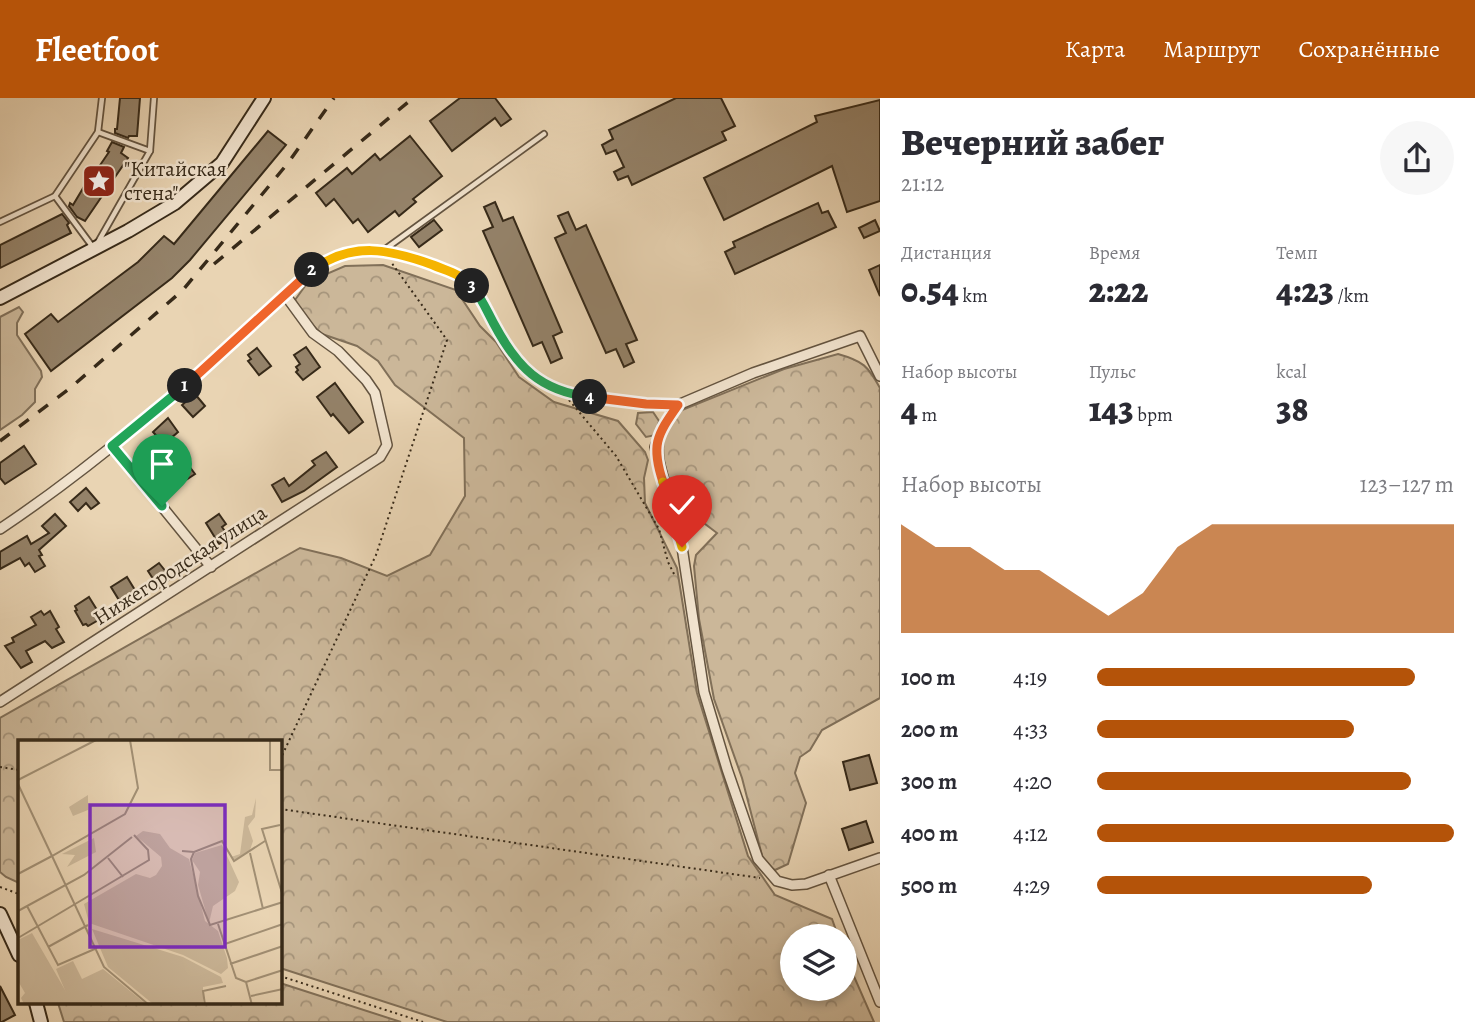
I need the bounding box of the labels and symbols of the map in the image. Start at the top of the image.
place label: "Китайская стена" [124,155,227,207]
place icon: "Китайская стена" [80,162,118,200]
pin: 2 [294,252,330,288]
pin: 3 [454,268,490,304]
pin: 1 [168,368,202,404]
pin: 4 [572,380,608,414]
pin [132,434,192,506]
pin [652,475,712,547]
street label: Нижегородская улица [88,498,272,632]
inset map [18,740,282,1004]

